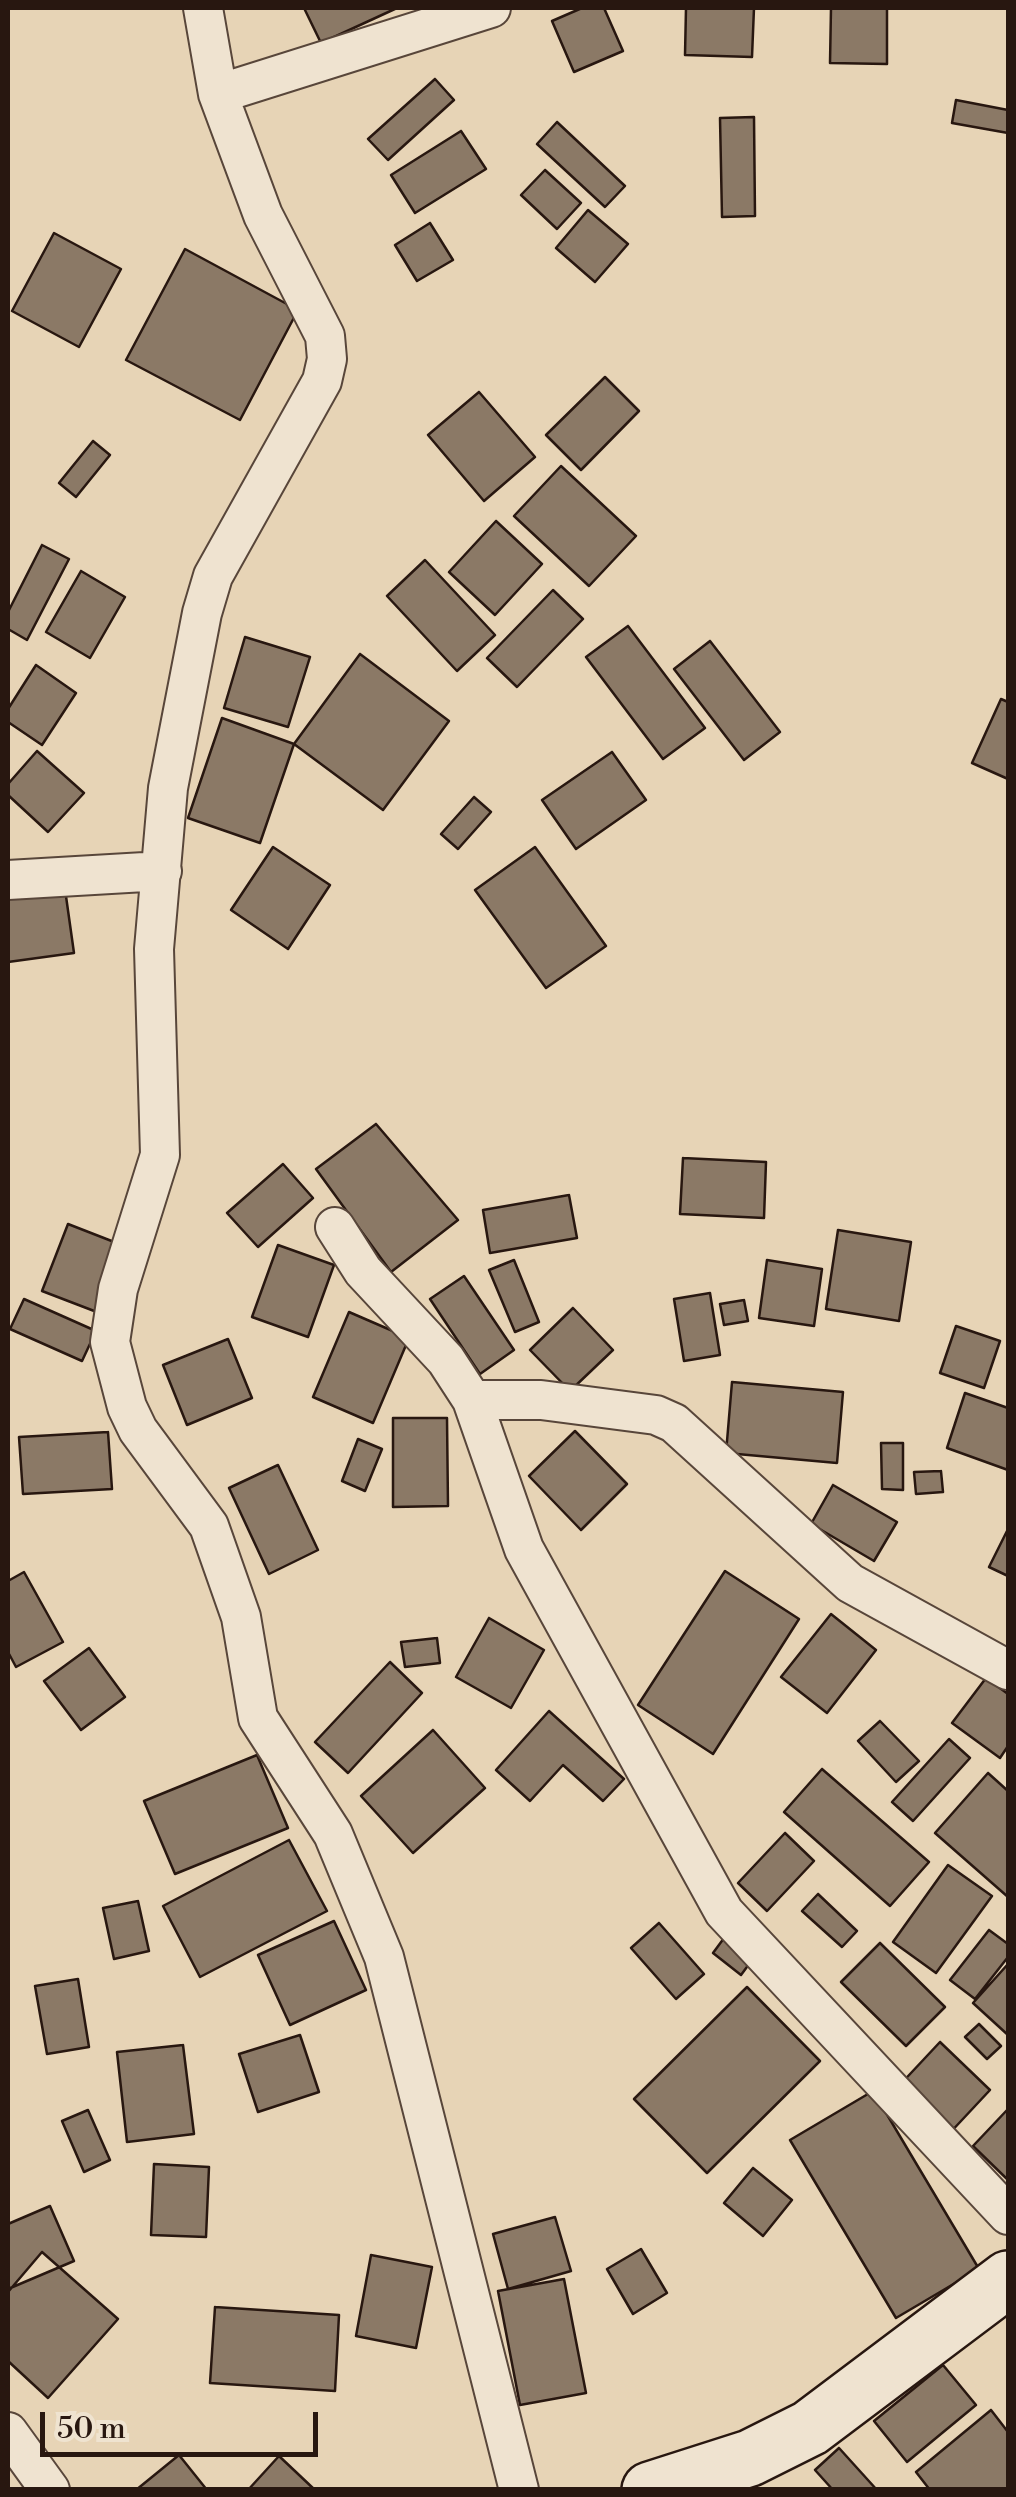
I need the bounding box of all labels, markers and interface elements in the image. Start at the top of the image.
scale bar [45,2392,322,2454]
text: 50 m [57,2410,126,2448]

